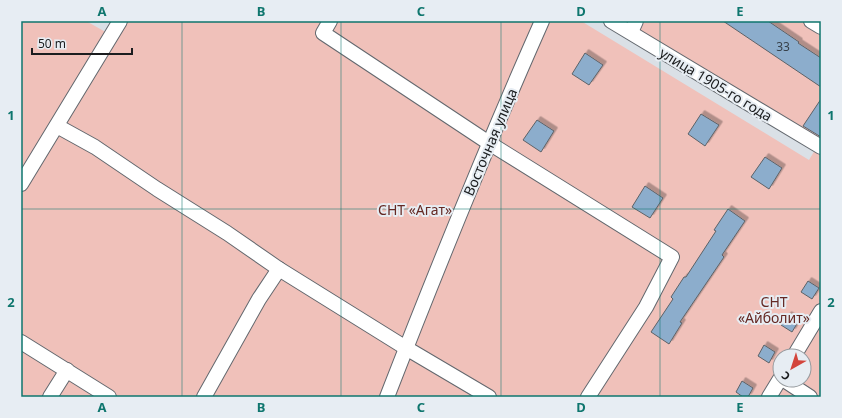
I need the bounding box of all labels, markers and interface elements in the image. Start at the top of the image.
text: A [98,2,107,20]
text: B [257,2,265,20]
text: C [417,2,425,20]
text: D [576,2,586,20]
text: E [736,2,744,20]
scale bar [32,30,132,56]
text: 50 m [38,35,66,52]
house number: 33 [776,38,790,55]
street label: улица 1905-го года [656,43,776,125]
street label: Восточная улица [459,85,521,199]
text: 1 [7,106,15,124]
text: 1 [827,106,835,124]
park label: СНТ «Агат» [378,200,452,219]
park label: СНТ «Айболит» [738,292,810,327]
text: 2 [7,293,15,311]
text: 2 [827,293,835,311]
north arrow [772,348,812,388]
text: С [778,368,793,384]
text: A [98,398,107,416]
text: B [257,398,265,416]
text: C [417,398,425,416]
text: D [576,398,586,416]
text: E [736,398,744,416]

